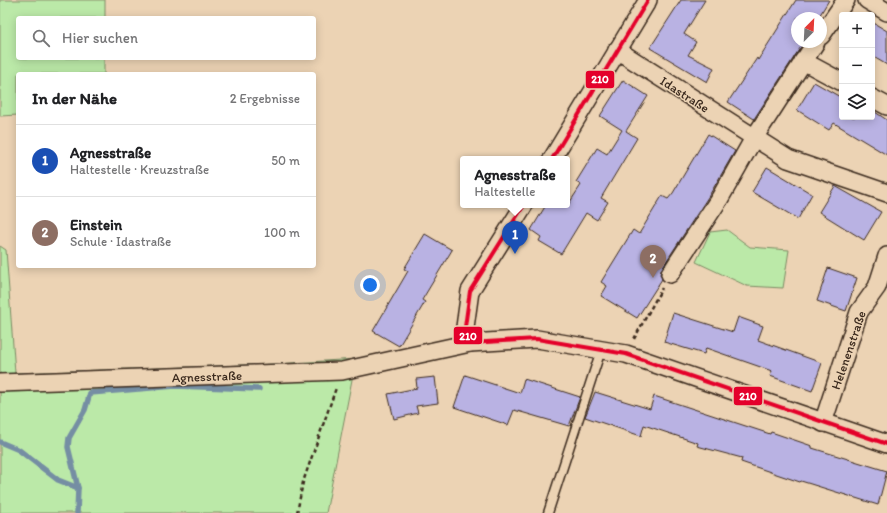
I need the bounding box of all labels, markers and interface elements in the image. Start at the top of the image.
north arrow [791,12,827,48]
map controls [839,12,875,120]
button: + [839,12,875,48]
search box [16,16,316,60]
icon: search [30,27,52,49]
text: Hier suchen [62,29,138,47]
button: − [839,48,875,84]
line badge: 210 [585,70,615,89]
text: 210 [591,73,609,86]
street label: Idastraße [657,73,712,116]
button: layers [839,84,875,120]
text: In der Nähe [32,88,117,108]
text: 2 Ergebnisse [230,91,300,106]
text: Agnesstraße [70,144,151,162]
text: 1 [42,153,48,168]
text: 50 m [271,153,300,168]
popup [460,156,570,208]
text: Haltestelle · Kreuzstraße [70,162,209,177]
text: Agnesstraße [474,166,556,184]
text: Haltestelle [474,184,535,199]
text: Einstein [70,216,122,234]
pin: 1 [502,221,528,254]
text: 2 [42,225,48,240]
text: 100 m [264,225,300,240]
text: Schule · Idastraße [70,234,171,249]
pin: 2 [640,245,666,278]
your location [360,275,380,295]
street label: Helenenstraße [828,309,869,392]
line badge: 210 [453,326,483,345]
text: 210 [459,330,477,343]
street label: Agnesstraße [172,368,242,385]
line badge: 210 [733,386,763,406]
text: 210 [739,390,757,403]

